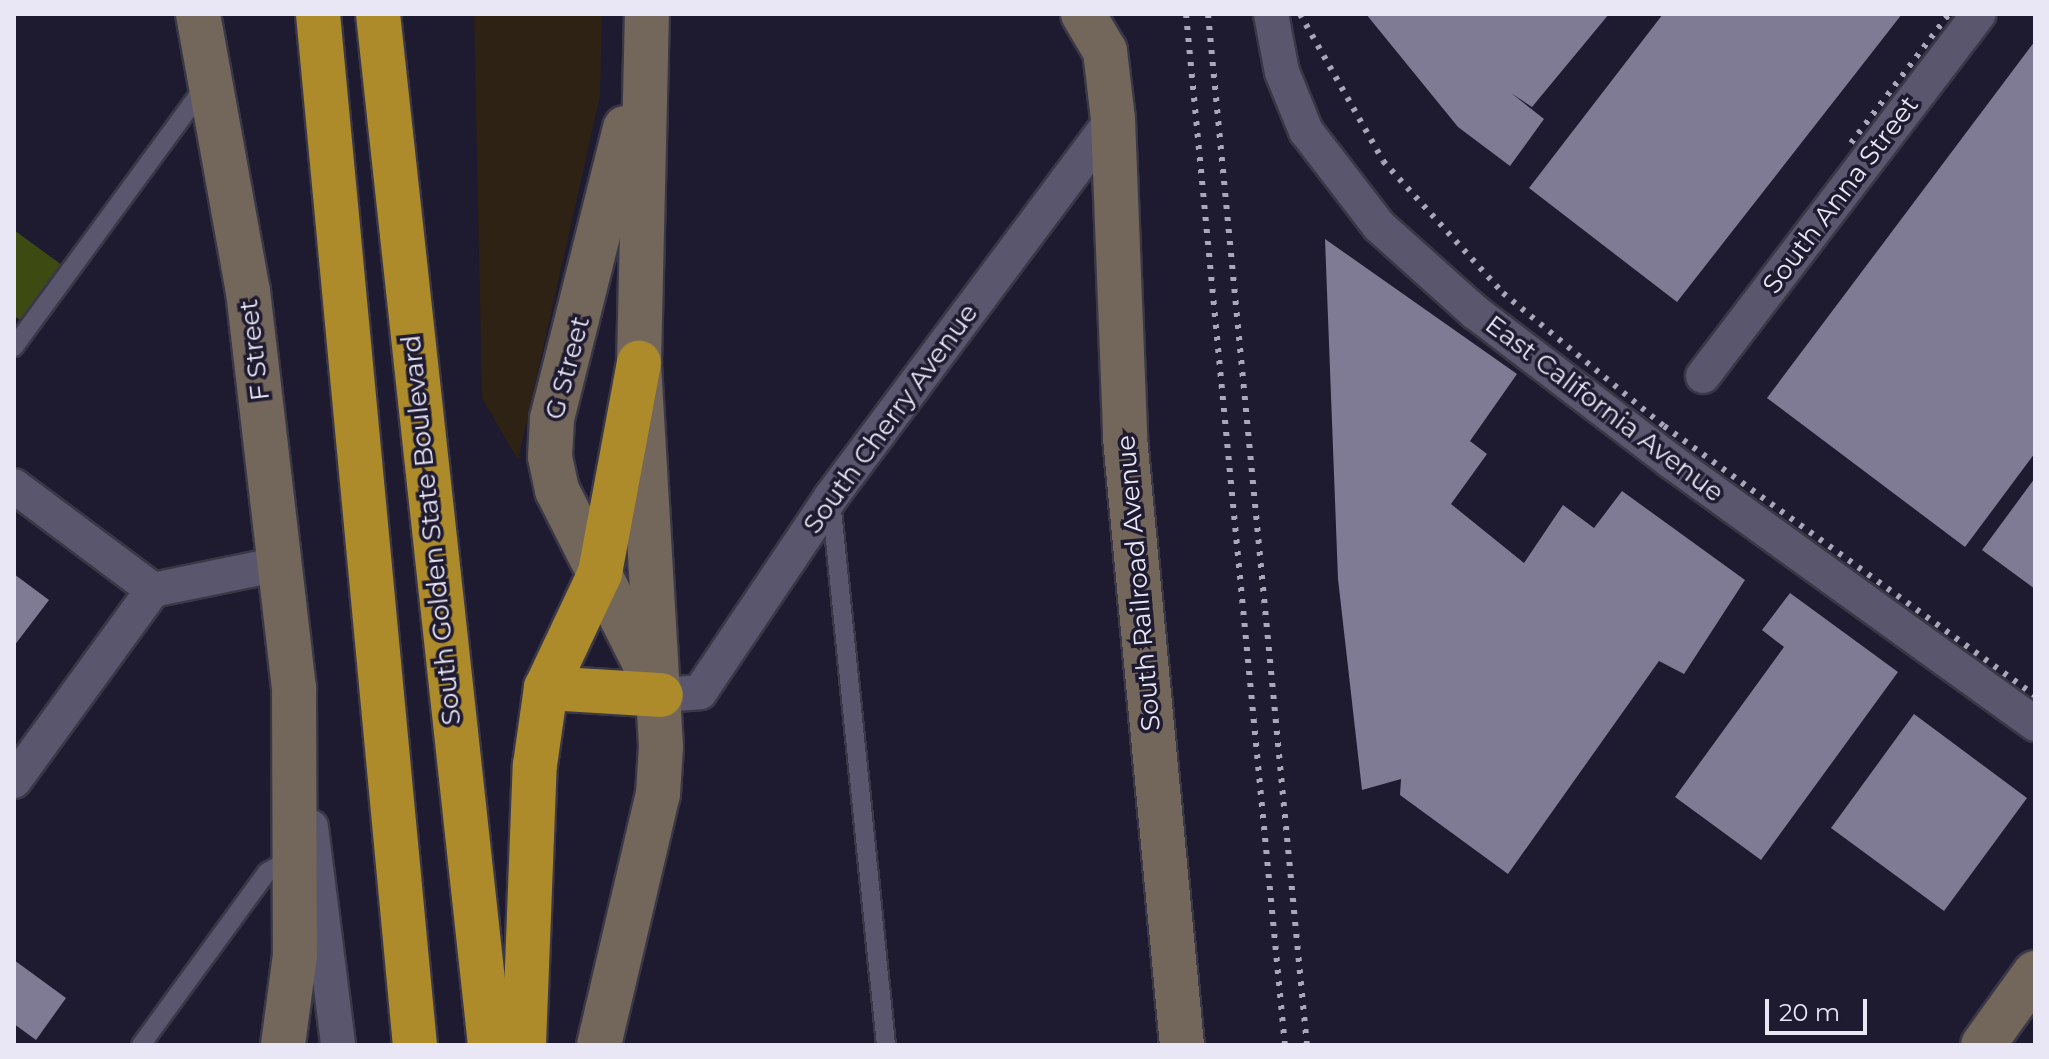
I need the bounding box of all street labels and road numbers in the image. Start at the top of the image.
street label: South Anna Street [1757,90,1925,300]
street label: F Street [233,298,277,402]
street label: South Cherry Avenue [797,298,985,540]
street label: East California Avenue [1479,309,1729,509]
street label: G Street [539,313,597,423]
street label: South Golden State Boulevard [396,333,468,727]
street label: South Railroad Avenue [1111,434,1167,732]

